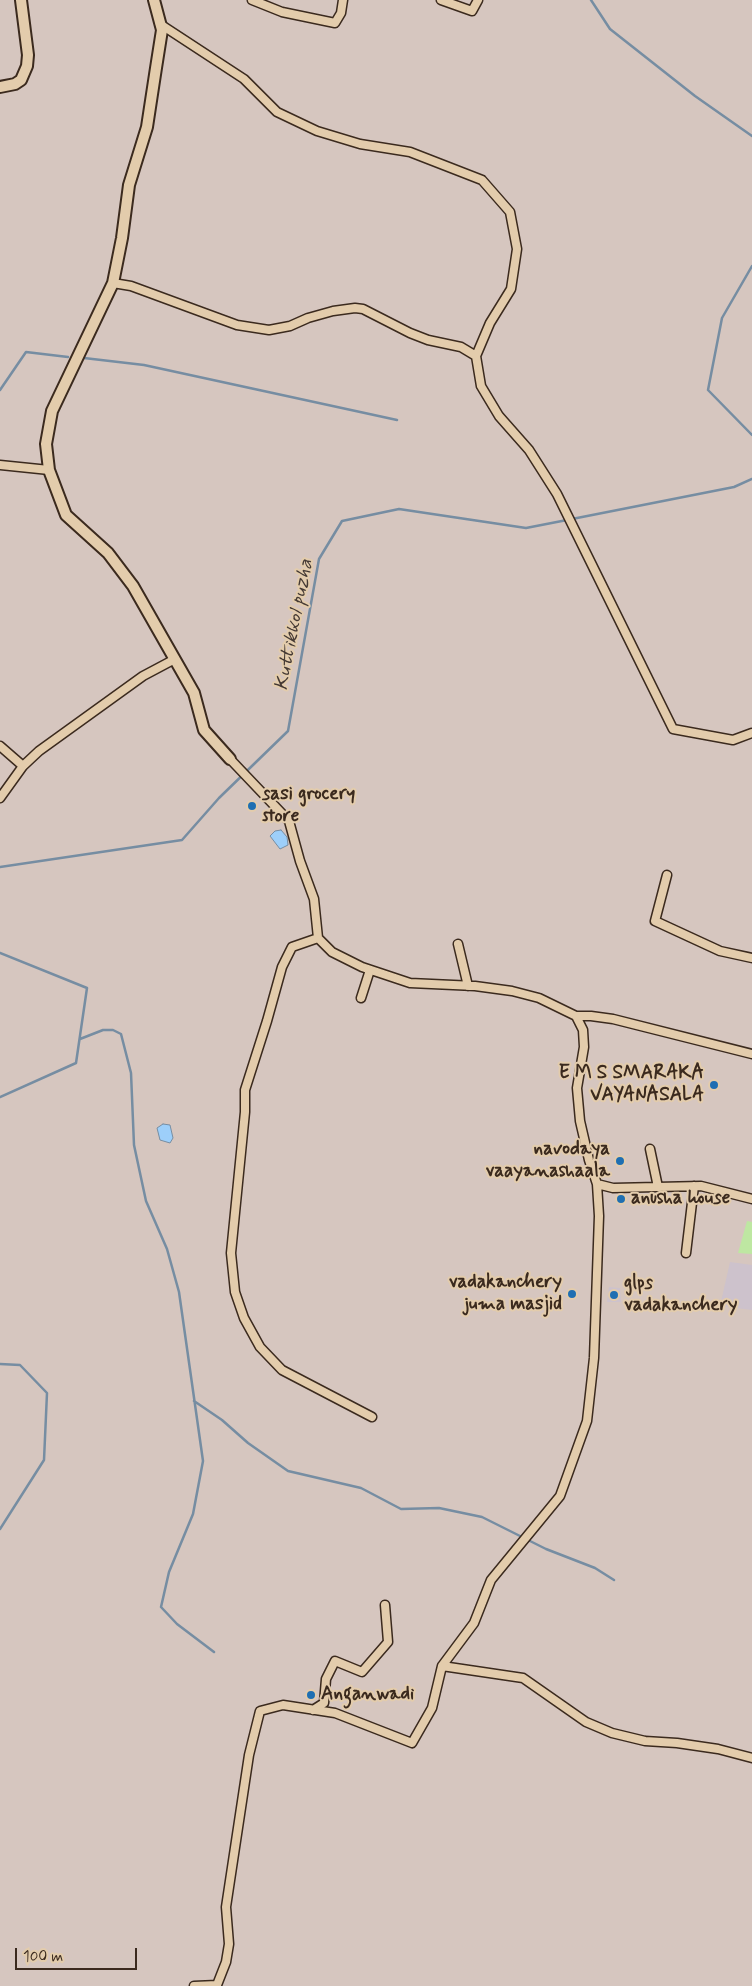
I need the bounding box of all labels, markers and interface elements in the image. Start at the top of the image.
water label: Kuttikkol puzha [271,557,319,693]
place label: sasi grocery store [262,784,355,828]
marker: sasi grocery store [246,800,258,812]
place label: E M S SMARAKA VAYANASALA [559,1063,704,1107]
marker: E M S SMARAKA VAYANASALA [708,1079,720,1091]
place label: navodaya vaayanashaala [485,1139,610,1183]
marker: navodaya vaayanashaala [614,1155,626,1167]
place label: anusha house [631,1188,730,1210]
marker: anusha house [615,1193,627,1205]
place label: vadakanchery juma masjid [449,1272,562,1316]
place label: glps vadakanchery [624,1273,737,1317]
marker: vadakanchery juma masjid [566,1288,578,1300]
marker: glps vadakanchery [608,1289,620,1301]
place label: Anganwadi [321,1684,414,1706]
marker: Anganwadi [305,1689,317,1701]
scale bar [18,1938,140,1970]
text: 100 m [23,1947,63,1967]

